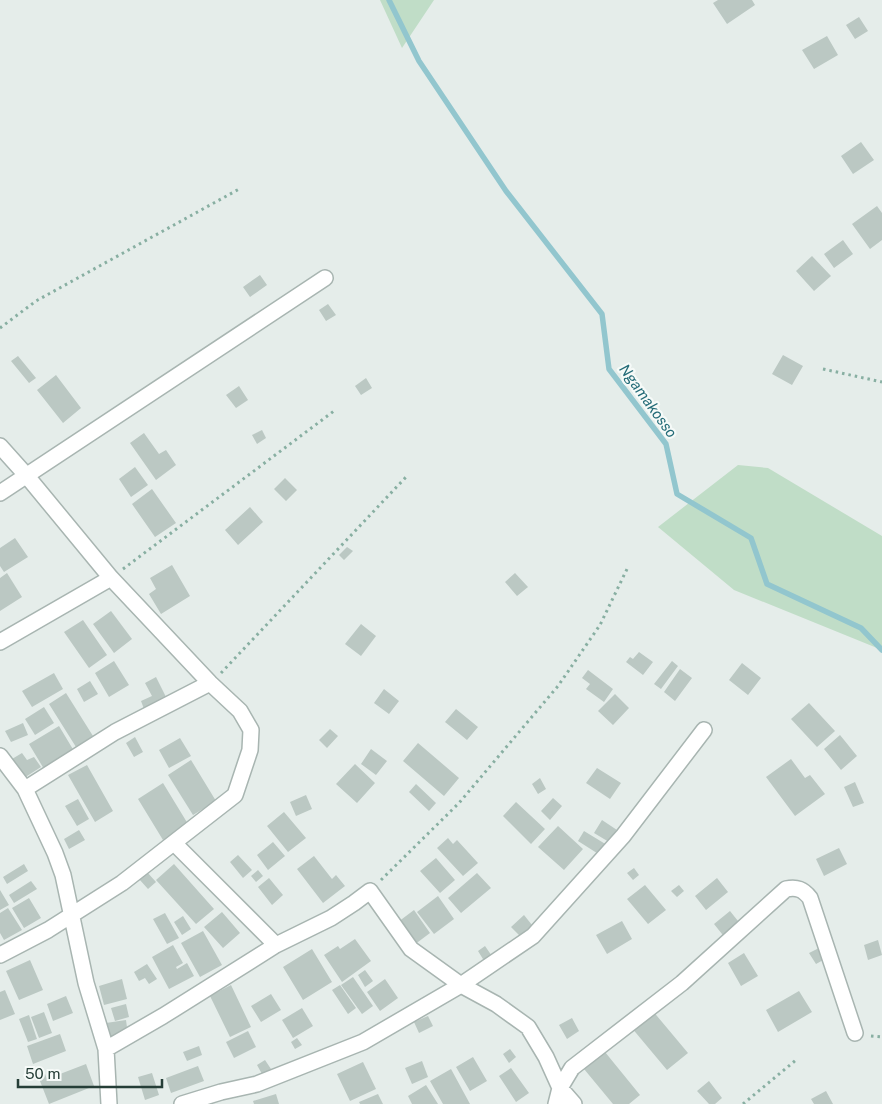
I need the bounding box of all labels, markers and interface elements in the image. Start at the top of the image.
water label: Ngamakosso [616,361,681,441]
scale bar [18,1056,161,1088]
text: 50 m [25,1065,60,1082]

